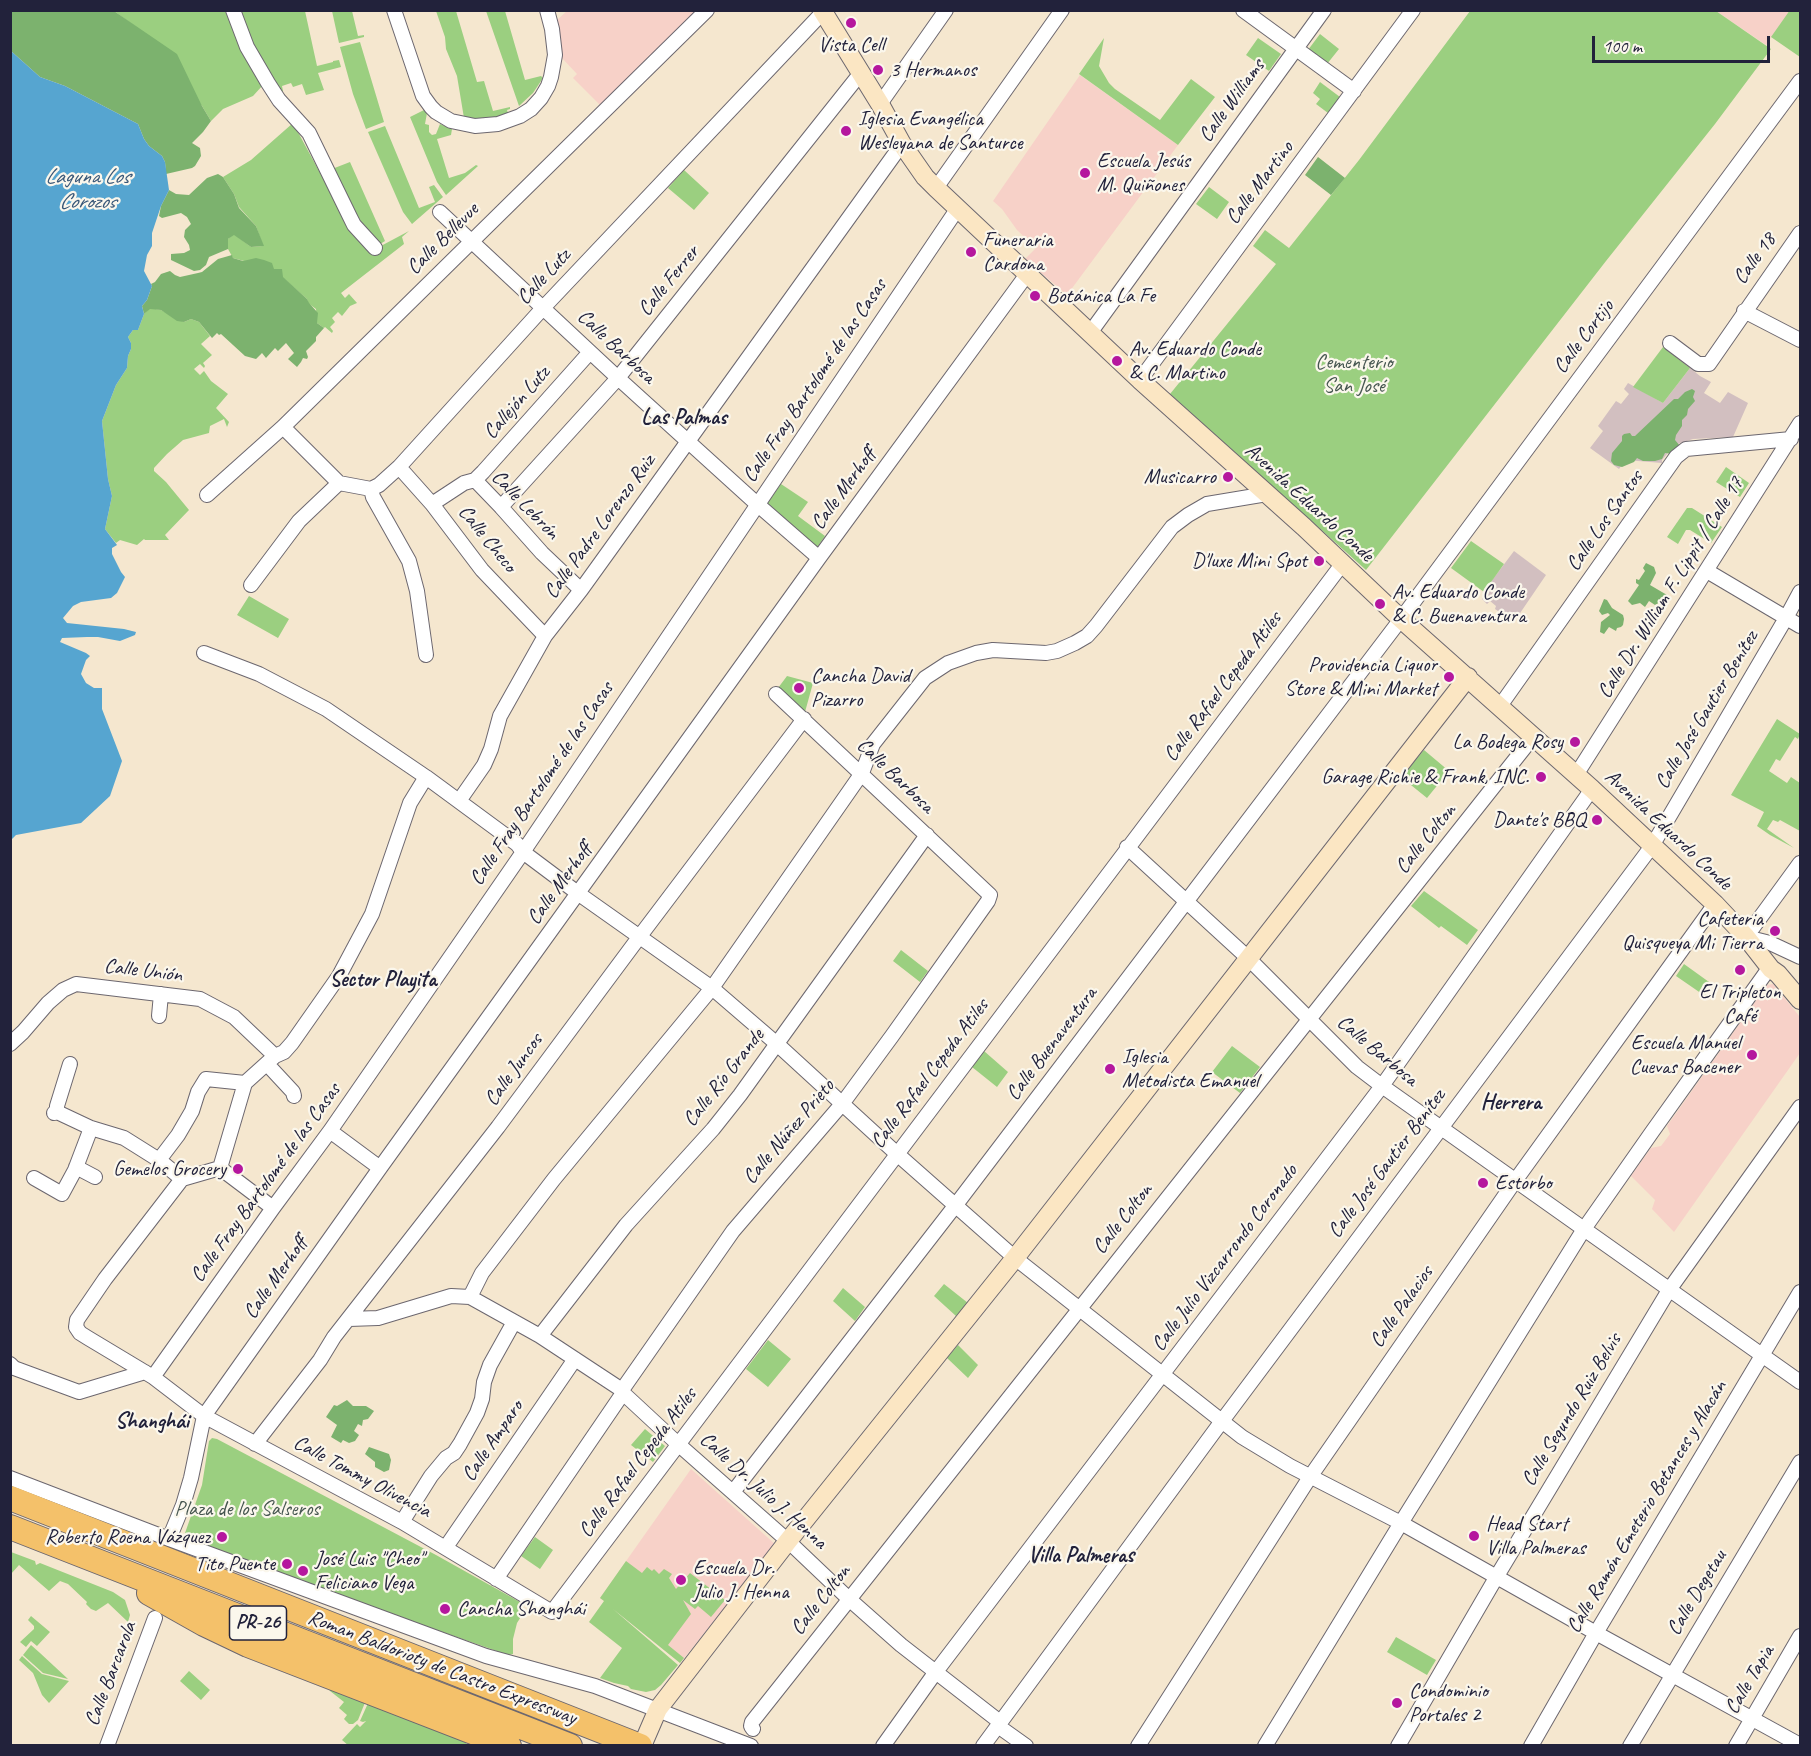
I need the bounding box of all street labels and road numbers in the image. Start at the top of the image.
street label: Calle Williams [1193,55,1271,147]
street label: Calle Martino [1221,136,1299,230]
street label: Calle Bellevue [402,198,484,280]
street label: Calle 18 [1728,229,1782,289]
street label: Calle Ferrer [633,241,705,321]
street label: Calle Lutz [512,244,576,310]
street label: Calle Fray Bartolomé de las Casas [737,275,893,487]
street label: Calle Cortijo [1548,295,1620,379]
street label: Calle Barbosa [572,304,660,390]
street label: Callejón Lutz [478,361,556,445]
street label: Avenida Eduardo Conde [1239,438,1379,568]
street label: Calle Merhoff [806,443,882,535]
street label: Calle Padre Lorenzo Ruiz [539,450,661,604]
street label: Calle Lebrón [486,465,564,545]
street label: Calle Los Santos [1561,466,1649,576]
street label: Calle Dr. William F. Lippit / Calle 17 [1592,473,1750,703]
street label: Calle Checo [452,500,522,578]
street label: Calle Rafael Cepeda Atiles [1159,607,1287,767]
street label: Calle José Gautier Benítez [1650,626,1764,794]
street label: Calle Fray Bartolomé de las Casas [464,678,620,890]
street label: Calle Barbosa [851,733,939,819]
street label: Avenida Eduardo Conde [1599,765,1737,895]
street label: Calle Colton [1390,799,1462,879]
street label: Calle Merhoff [522,838,598,930]
street label: Calle Unión [103,954,183,988]
street label: Calle Buenaventura [1001,982,1103,1106]
street label: Calle Rafael Cepeda Atiles [866,994,994,1154]
street label: Calle Barbosa [1331,1010,1423,1092]
street label: Calle Río Grande [678,1024,770,1132]
street label: Calle Juncos [479,1029,549,1111]
street label: Calle Núñez Prieto [738,1075,840,1189]
street label: Calle Fray Bartolomé de las Casas [185,1079,347,1287]
street label: Calle José Gautier Benítez [1323,1085,1451,1243]
street label: Calle Julio Vizcarrondo Coronado [1147,1160,1303,1356]
street label: Calle Colton [1088,1179,1158,1259]
street label: Calle Merhoff [238,1232,314,1324]
street label: Calle Palacios [1365,1261,1439,1353]
street label: Calle Segundo Ruiz Belvis [1516,1329,1628,1491]
street label: Calle Ramón Emeterio Betances y Alacán [1561,1376,1733,1638]
street label: Calle Rafael Cepeda Atiles [574,1383,702,1543]
street label: Calle Amparo [457,1396,529,1486]
street label: Calle Dr. Julio J. Henna [694,1427,832,1555]
street label: Calle Tommy Olivencia [289,1430,435,1524]
street label: Calle Degetau [1662,1546,1732,1640]
street label: Calle Colton [786,1560,856,1640]
street label: Roman Baldorioty de Castro Expressway [304,1605,580,1731]
road number: PR-26 [230,1606,286,1640]
street label: Calle Barcarola [80,1618,142,1730]
street label: Calle Tapia [1720,1641,1780,1719]

